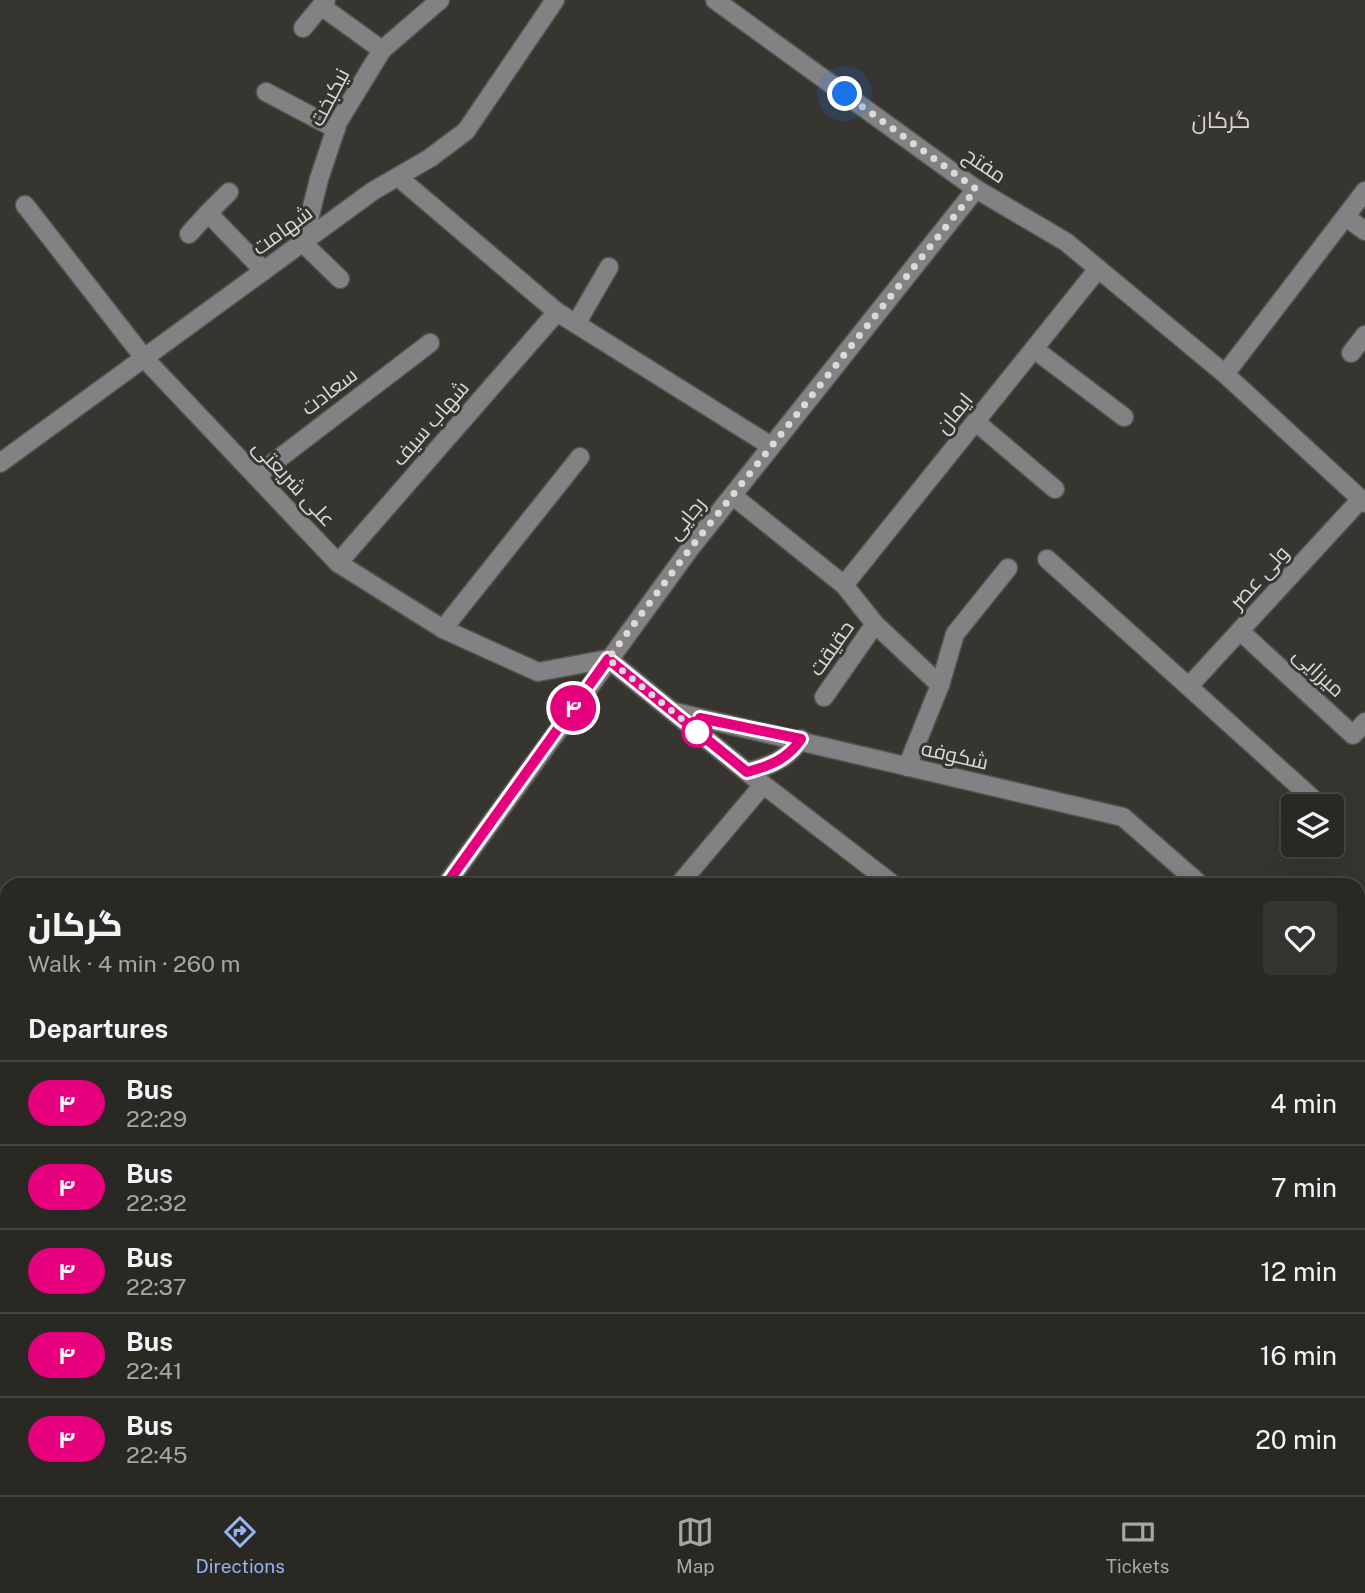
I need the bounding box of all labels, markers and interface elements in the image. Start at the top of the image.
street label: نیکبخت [304,64,354,130]
your location [827,76,862,111]
district label: گرکان [1192,106,1250,134]
street label: مفتح [958,142,1011,190]
street label: شهامت [247,200,317,261]
street label: سعادت [296,362,362,420]
street label: شهاب سیف [386,375,475,471]
street label: ایمان [930,387,979,439]
street label: علی شریعتی [247,434,341,532]
street label: رجایی [661,492,711,545]
street label: ولی عصر [1223,540,1295,615]
street label: حقیقت [803,616,859,680]
street label: میرزایی [1287,642,1350,703]
line badge: ۴ [550,685,596,731]
text: ۴ [564,694,582,722]
unlabelled marker [682,717,712,747]
street label: شکوفه [919,735,991,775]
map controls [1281,794,1344,857]
button: layers [1281,794,1344,857]
button: heart [1263,901,1337,975]
text: گرکان [28,905,122,943]
text: Walk · 4 min · 260 m [28,950,241,977]
text: Departures [28,1013,168,1044]
text: Bus [126,1074,173,1105]
text: 4 min [1270,1088,1337,1119]
text: ۴ [58,1089,75,1117]
text: 22:29 [126,1105,187,1132]
text: Bus [126,1158,173,1189]
text: 7 min [1271,1172,1337,1203]
text: ۴ [58,1173,75,1201]
text: 22:32 [126,1189,187,1216]
text: Bus [126,1242,173,1273]
text: 12 min [1261,1256,1337,1287]
text: ۴ [58,1257,75,1285]
text: 22:37 [126,1273,186,1300]
text: Bus [126,1326,173,1357]
text: 16 min [1260,1340,1337,1371]
text: ۴ [58,1341,75,1369]
text: 22:41 [126,1357,182,1384]
text: Bus [126,1410,173,1441]
text: 20 min [1255,1424,1337,1455]
text: ۴ [58,1425,75,1453]
text: 22:45 [126,1441,187,1468]
tab: Directions [196,1513,285,1577]
tab: Map [676,1513,715,1577]
tab: Tickets [1106,1513,1169,1577]

